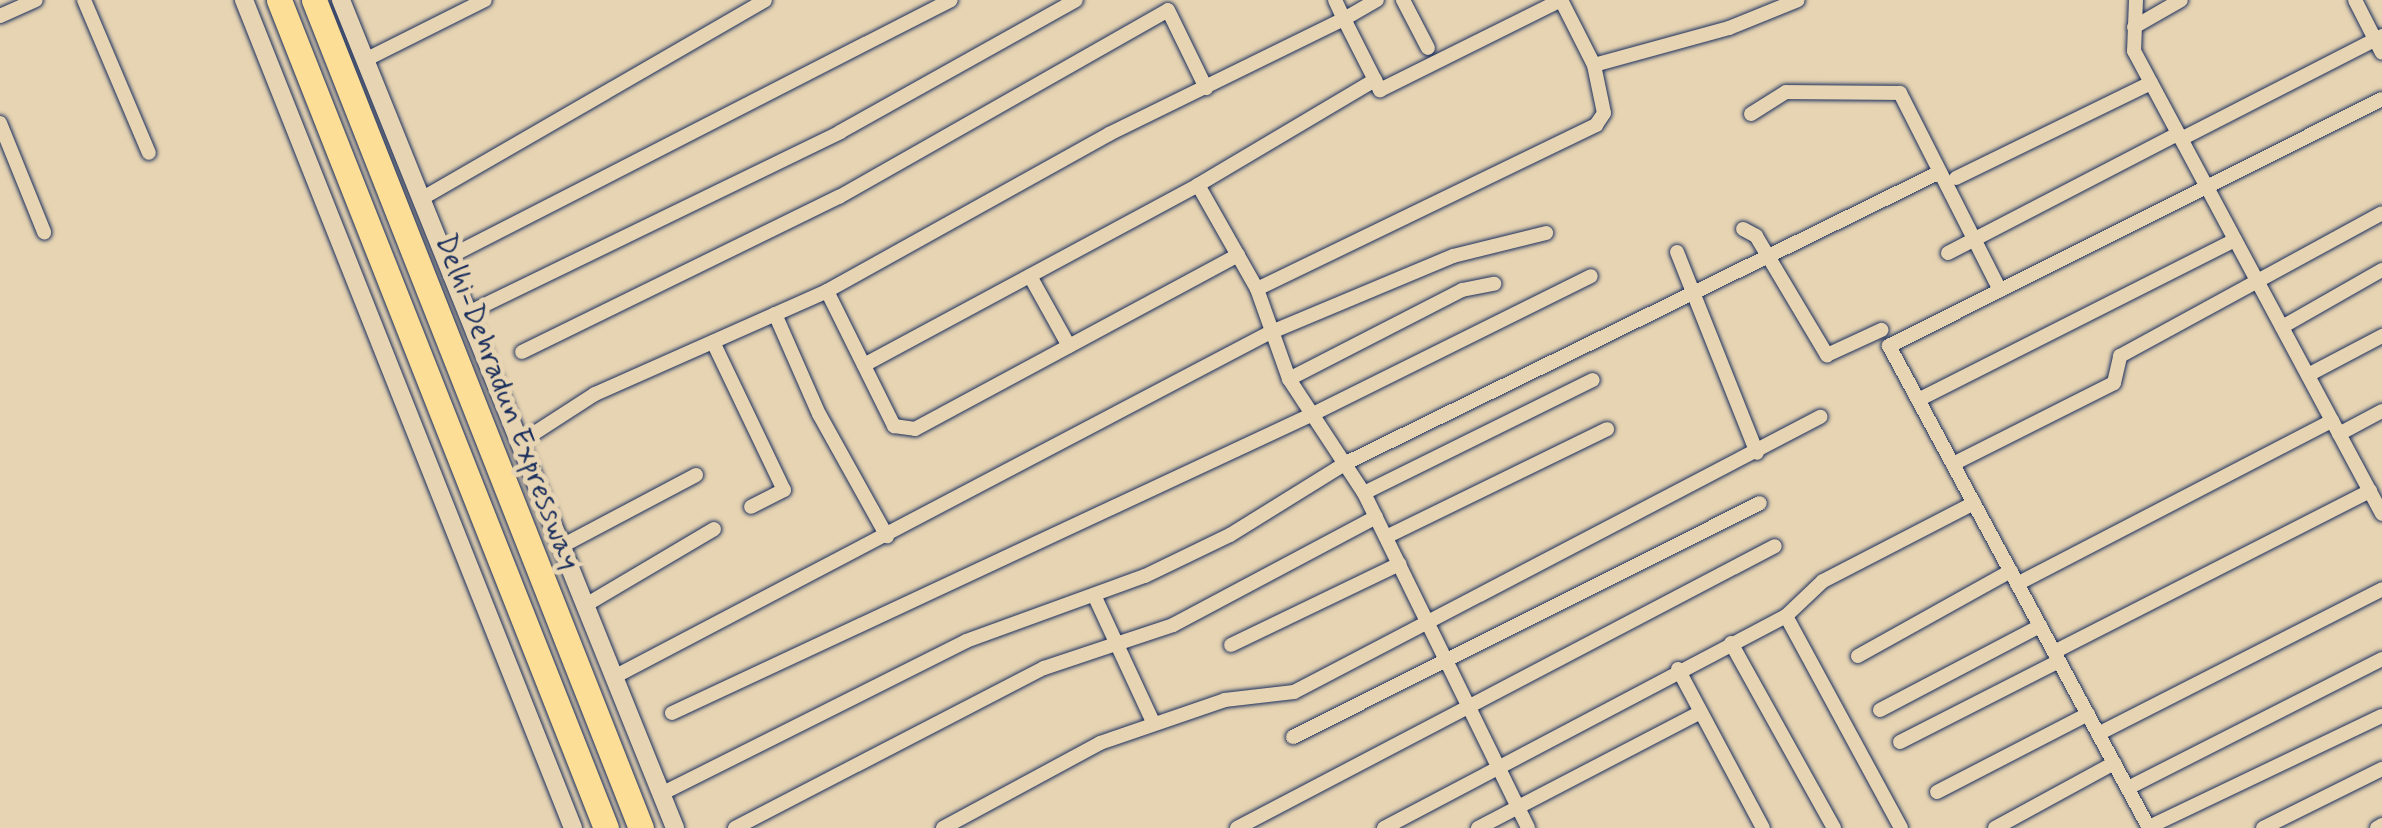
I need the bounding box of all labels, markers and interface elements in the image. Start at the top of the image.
street label: Delhi-Dehradun Expressway [425,225,589,579]

